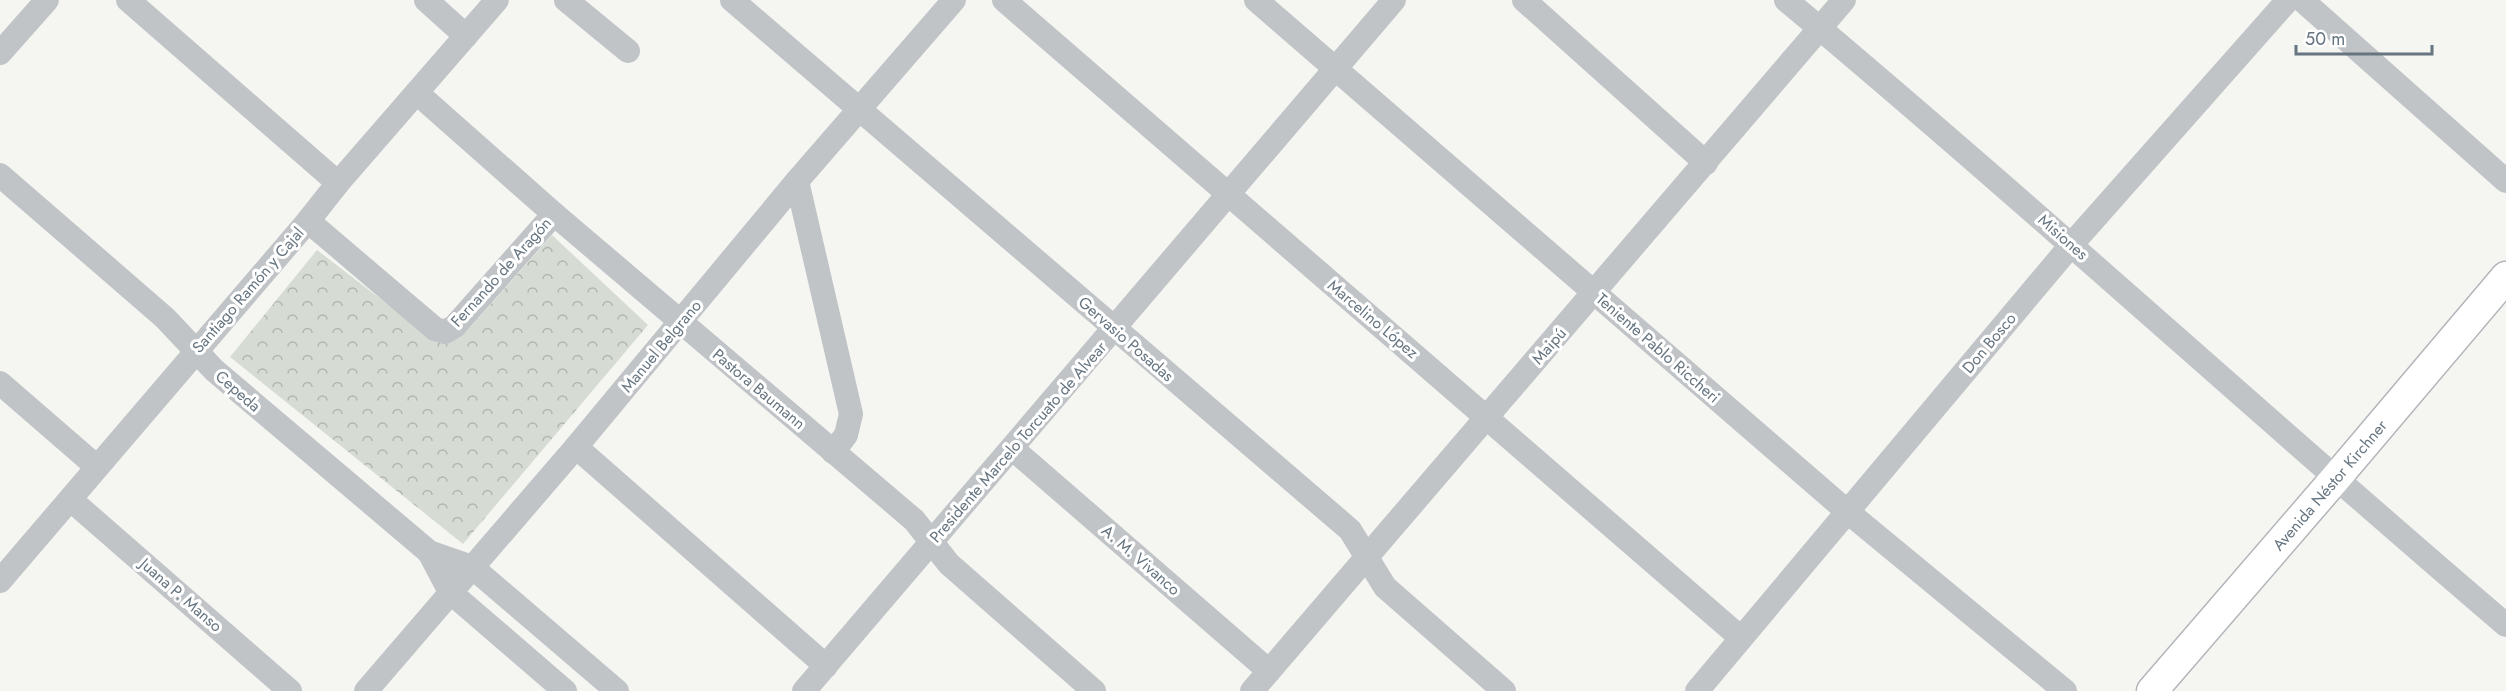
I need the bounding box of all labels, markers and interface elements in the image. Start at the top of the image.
scale bar [2296,18,2432,56]
text: 50 m [2305,26,2345,52]
street label: Misiones [2033,209,2093,265]
street label: Fernando de Aragón [445,212,557,332]
street label: Santiago Ramón y Cajal [187,222,309,358]
street label: Marcelino López [1323,274,1424,364]
street label: Teniente Pablo Riccheri [1591,288,1725,408]
street label: Gervasio Posadas [1073,291,1179,387]
street label: Manuel Belgrano [615,295,707,397]
street label: Don Bosco [1957,307,2022,378]
street label: Maipú [1526,322,1572,370]
street label: Presidente Marcelo Torcuato de Alvear [924,336,1112,548]
street label: Pastora Baumann [708,343,810,435]
street label: Cepeda [210,365,266,417]
street label: Avenida Néstor Kirchner [2267,414,2392,555]
street label: A. M. Vivanco [1097,519,1186,601]
street label: Juana P. Manso [133,551,227,637]

